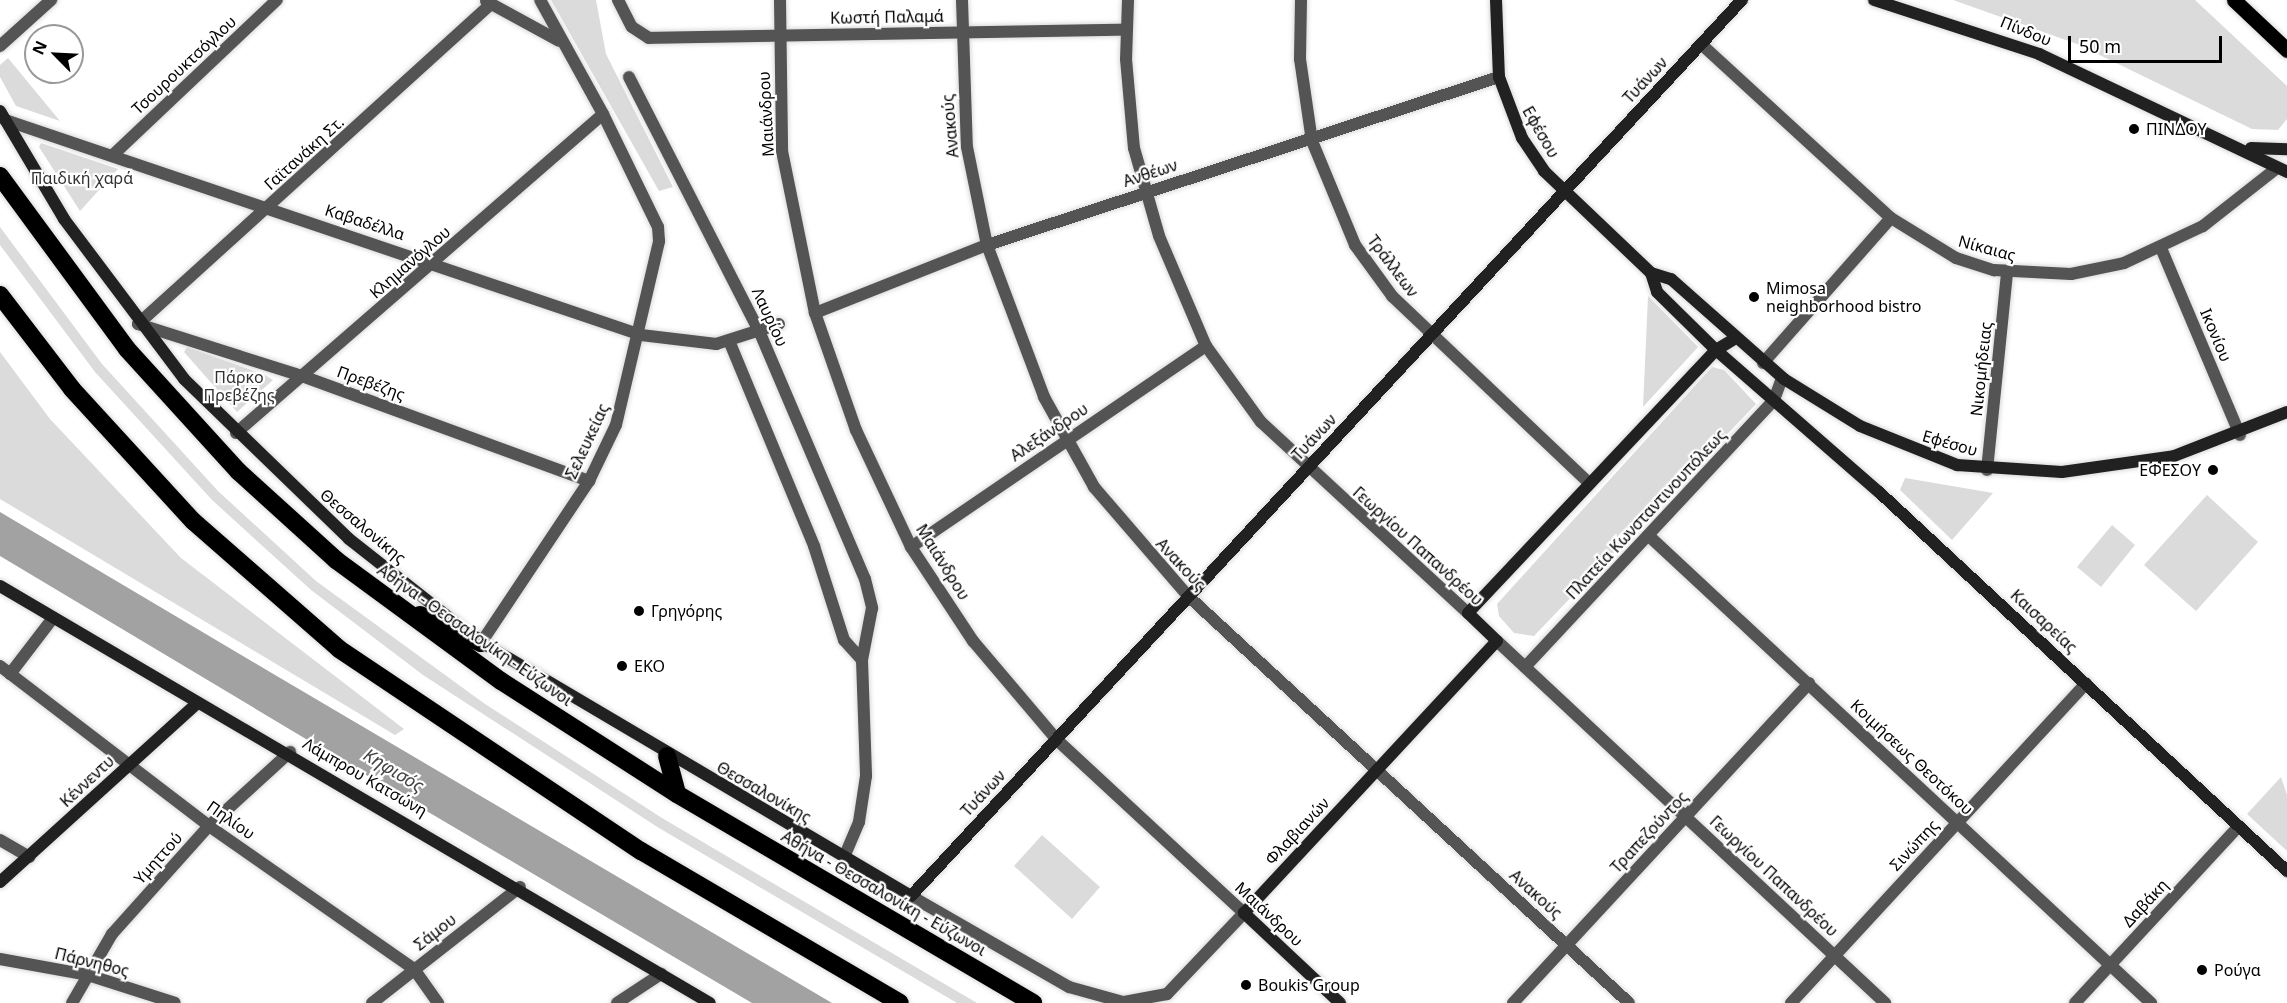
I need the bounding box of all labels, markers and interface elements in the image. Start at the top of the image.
street label: Κωστή Παλαμά [830,6,944,28]
street label: Τσουρουκτσόγλου [128,12,240,118]
street label: Πίνδου [1998,12,2054,50]
north arrow [24,24,84,84]
scale bar [2071,24,2226,62]
text: 50 m [2079,34,2121,58]
text: N [27,37,52,58]
street label: Τυάνων [1619,53,1671,107]
street label: Μαιάνδρου [754,71,778,157]
street label: Ανακούς [938,93,962,159]
street label: Εφέσου [1519,103,1563,161]
street label: Γαϊτανάκη Στ. [260,112,348,194]
place label: ΠΙΝΔΟΥ [2146,119,2207,139]
marker: ΠΙΝΔΟΥ [2127,122,2141,136]
street label: Ανθέων [1120,155,1180,191]
park label: Παιδική χαρά [31,168,133,188]
street label: Καβαδέλλα [323,200,407,244]
street label: Κλημανόγλου [366,222,454,302]
street label: Τράλλεων [1364,231,1422,301]
street label: Νίκαιας [1956,231,2018,265]
place label: Mimosa neighborhood bistro [1766,278,1922,316]
street label: Λαυρίου [748,284,792,350]
marker: Mimosa neighborhood bistro [1747,290,1761,304]
street label: Ικονίου [2196,306,2236,364]
street label: Νικομήδειας [1966,321,1996,417]
street label: Πρεβέζης [334,362,408,404]
park label: Πάρκο Πρεβέζης [203,367,275,405]
street label: Αλεξάνδρου [1006,399,1092,465]
street label: Σελευκείας [561,400,613,482]
street label: Τυάνων [1288,410,1340,464]
street label: Πλατεία Κωνσταντινουπόλεως [1562,425,1730,603]
street label: Εφέσου [1920,426,1980,460]
place label: ΕΦΕΣΟΥ [2139,460,2201,480]
marker: ΕΦΕΣΟΥ [2206,463,2220,477]
street label: Γεωργίου Παπανδρέου [1349,483,1487,609]
street label: Θεσσαλονίκης [316,485,410,567]
street label: Μαιάνδρου [912,521,974,603]
street label: Ανακούς [1152,534,1210,594]
street label: Αθήνα - Θεσσαλονίκη - Εύζωνοι [374,560,576,710]
street label: Καισαρείας [2007,585,2081,657]
place label: Γρηγόρης [651,601,722,621]
marker: Γρηγόρης [632,604,646,618]
place label: EKO [634,656,665,676]
marker: EKO [615,659,629,673]
street label: Κοιμήσεως Θεοτόκου [1847,695,1977,819]
street label: Λάμπρου Κατσώνη [299,734,431,820]
water label: Κηφισός [360,744,428,796]
street label: Κέννεντυ [56,751,118,811]
street label: Θεσσαλονίκης [713,757,815,827]
street label: Τυάνων [957,766,1009,820]
street label: Τραπεζούντος [1606,787,1692,877]
street label: Φλαβιανών [1261,793,1333,869]
street label: Πηλίου [203,797,259,843]
street label: Γεωργίου Παπανδρέου [1706,812,1842,940]
street label: Σινώπης [1886,815,1942,875]
street label: Αθήνα - Θεσσαλονίκη - Εύζωνοι [778,826,990,960]
street label: Υμηττού [130,828,186,888]
street label: Ανακούς [1506,865,1566,923]
street label: Δαβάκη [2118,875,2172,931]
street label: Μαιάνδρου [1231,878,1307,950]
street label: Σάμου [410,910,460,954]
street label: Πάρνηθος [53,944,131,980]
place label: Ρούγα [2214,960,2261,980]
marker: Ρούγα [2195,963,2209,977]
place label: Boukis Group [1258,975,1360,995]
marker: Boukis Group [1239,978,1253,992]

